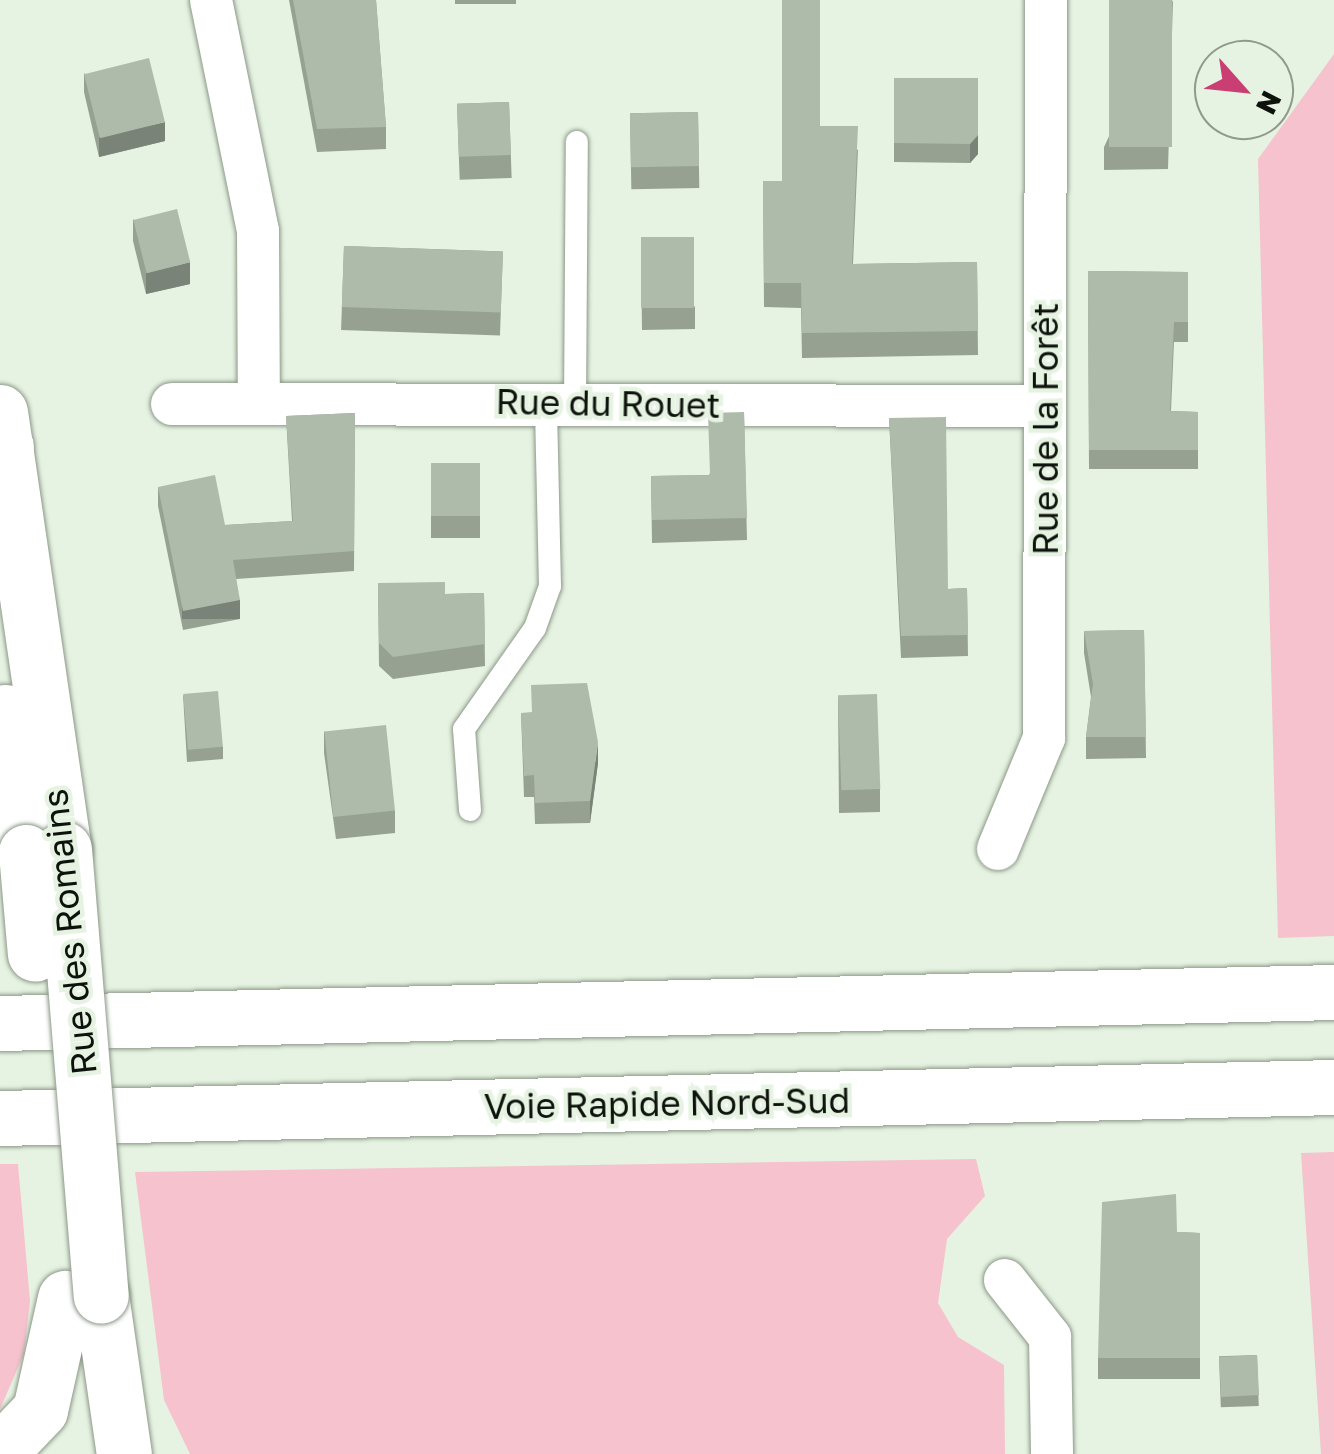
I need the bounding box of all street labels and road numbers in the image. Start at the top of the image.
street label: Rue de la Forêt [1024,303,1066,555]
street label: Rue du Rouet [495,380,721,426]
street label: Rue des Romains [33,787,105,1077]
street label: Voie Rapide Nord-Sud [484,1079,850,1127]

